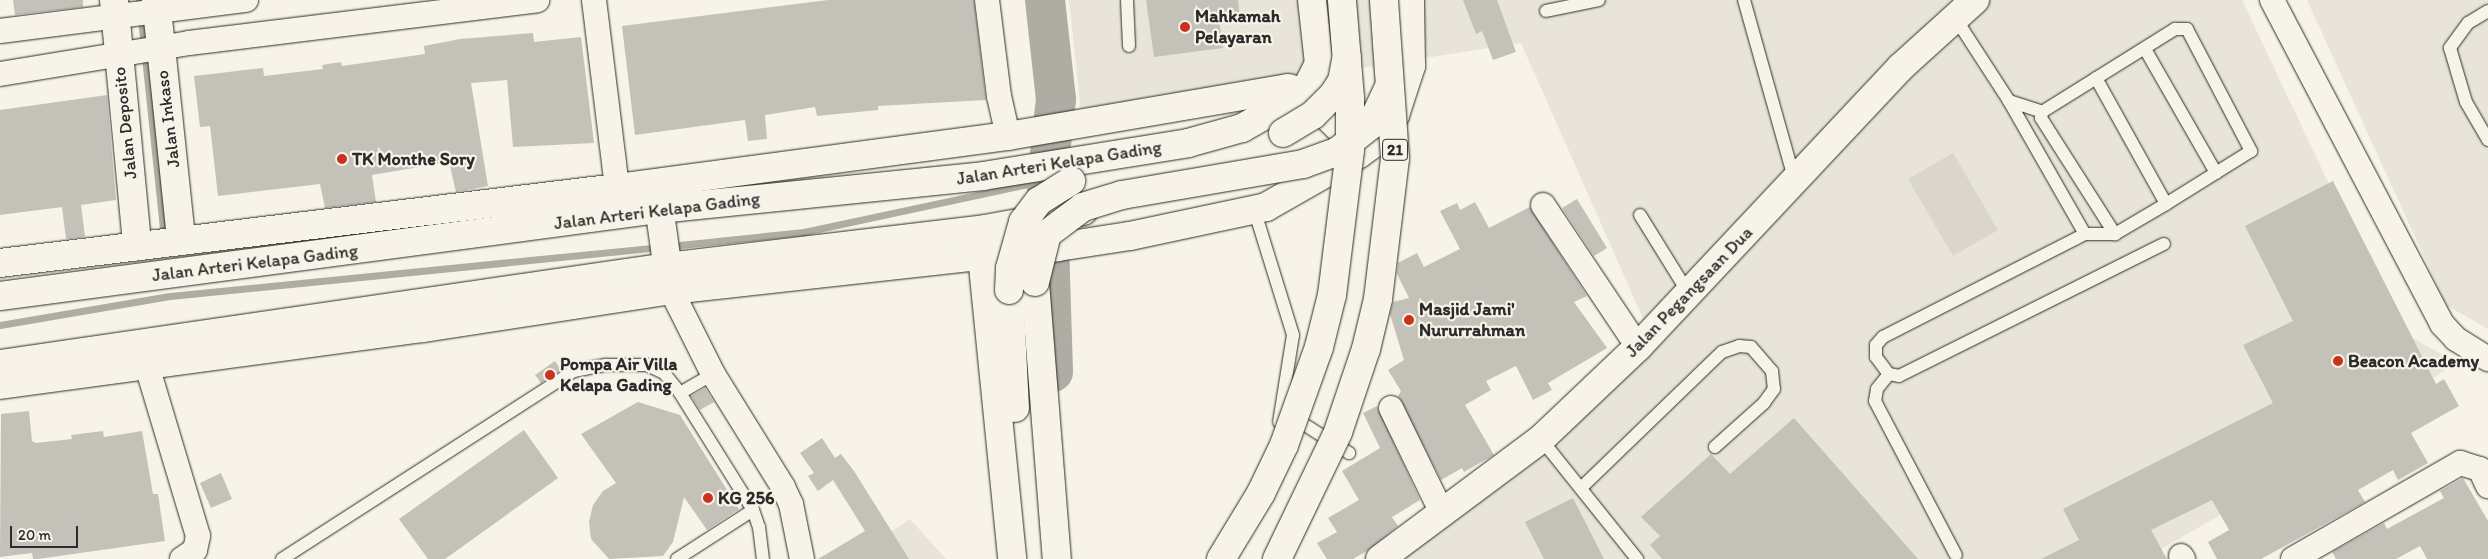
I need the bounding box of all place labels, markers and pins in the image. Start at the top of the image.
place label: Mahkamah Pelayaran [1195,6,1280,48]
marker: Mahkamah Pelayaran [1179,21,1191,33]
place label: TK Monthe Sory [352,148,475,170]
marker: TK Monthe Sory [336,153,348,165]
place label: Masjid Jami' Nururrahman [1419,299,1525,342]
marker: Masjid Jami' Nururrahman [1403,314,1415,326]
place label: Beacon Academy [2348,350,2479,372]
place label: Pompa Air Villa Kelapa Gading [560,354,677,396]
marker: Beacon Academy [2332,355,2344,367]
marker: Pompa Air Villa Kelapa Gading [544,369,556,381]
place label: KG 256 [718,487,774,509]
marker: KG 256 [702,492,714,504]

